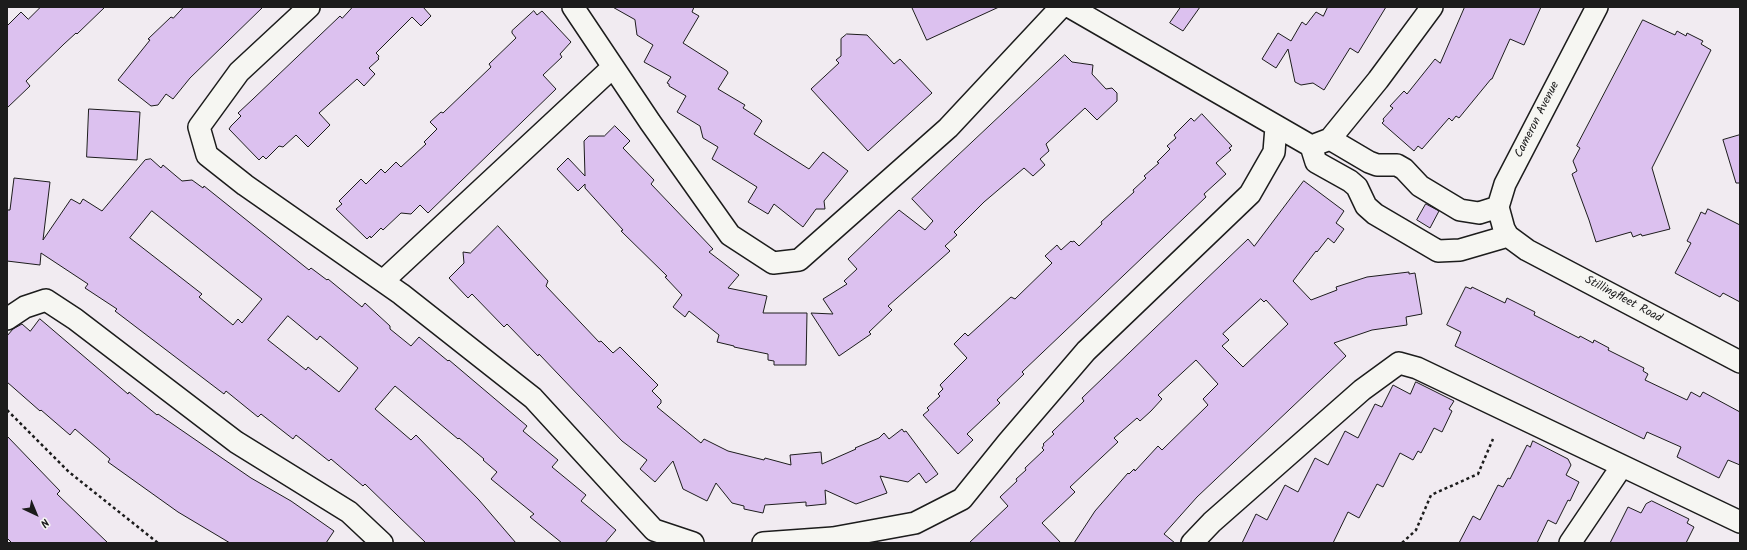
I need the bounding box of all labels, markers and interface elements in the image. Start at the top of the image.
street label: Cameron Avenue [1513,79,1563,161]
street label: Stillingfleet Road [1582,274,1664,326]
north arrow [16,494,56,534]
text: N [36,514,53,532]

